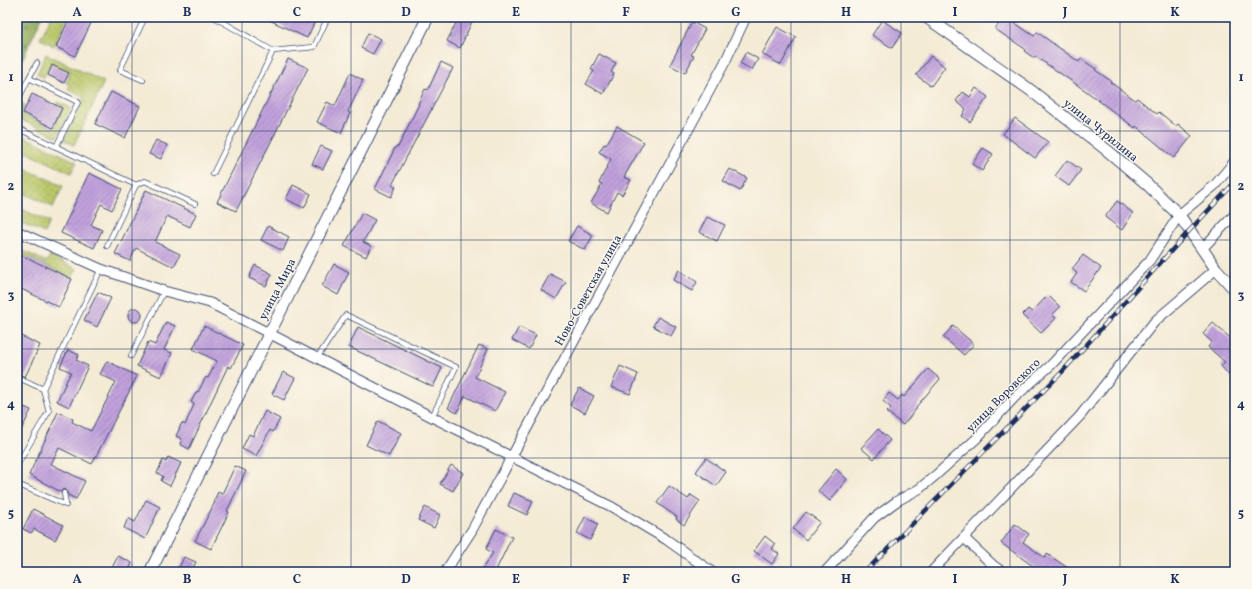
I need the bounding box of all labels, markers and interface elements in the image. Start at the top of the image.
text: A [72,4,82,22]
text: B [183,4,192,22]
text: C [293,4,301,22]
text: D [401,4,411,22]
text: E [512,4,520,22]
text: F [622,4,630,22]
text: G [731,4,741,22]
text: H [841,4,851,22]
text: I [953,4,958,22]
text: J [1062,4,1068,22]
text: K [1170,4,1180,22]
text: 1 [8,69,14,87]
text: 1 [1238,69,1244,87]
street label: улица Чурилина [1060,96,1141,166]
text: 2 [8,178,15,196]
text: 2 [1238,178,1245,196]
street label: Ново-Советская улица [552,232,626,349]
street label: улица Мира [256,256,300,323]
text: 3 [8,287,15,305]
text: 3 [1238,287,1245,305]
street label: улица Воровского [963,355,1044,436]
text: 4 [7,396,15,414]
text: 4 [1237,396,1245,414]
text: 5 [8,505,14,523]
text: 5 [1238,505,1244,523]
text: A [72,571,82,589]
text: B [183,571,192,589]
text: C [293,571,301,589]
text: D [401,571,411,589]
text: E [512,571,520,589]
text: F [622,571,630,589]
text: G [731,571,741,589]
text: H [841,571,851,589]
text: I [953,571,958,589]
text: J [1062,571,1068,589]
text: K [1170,571,1180,589]

